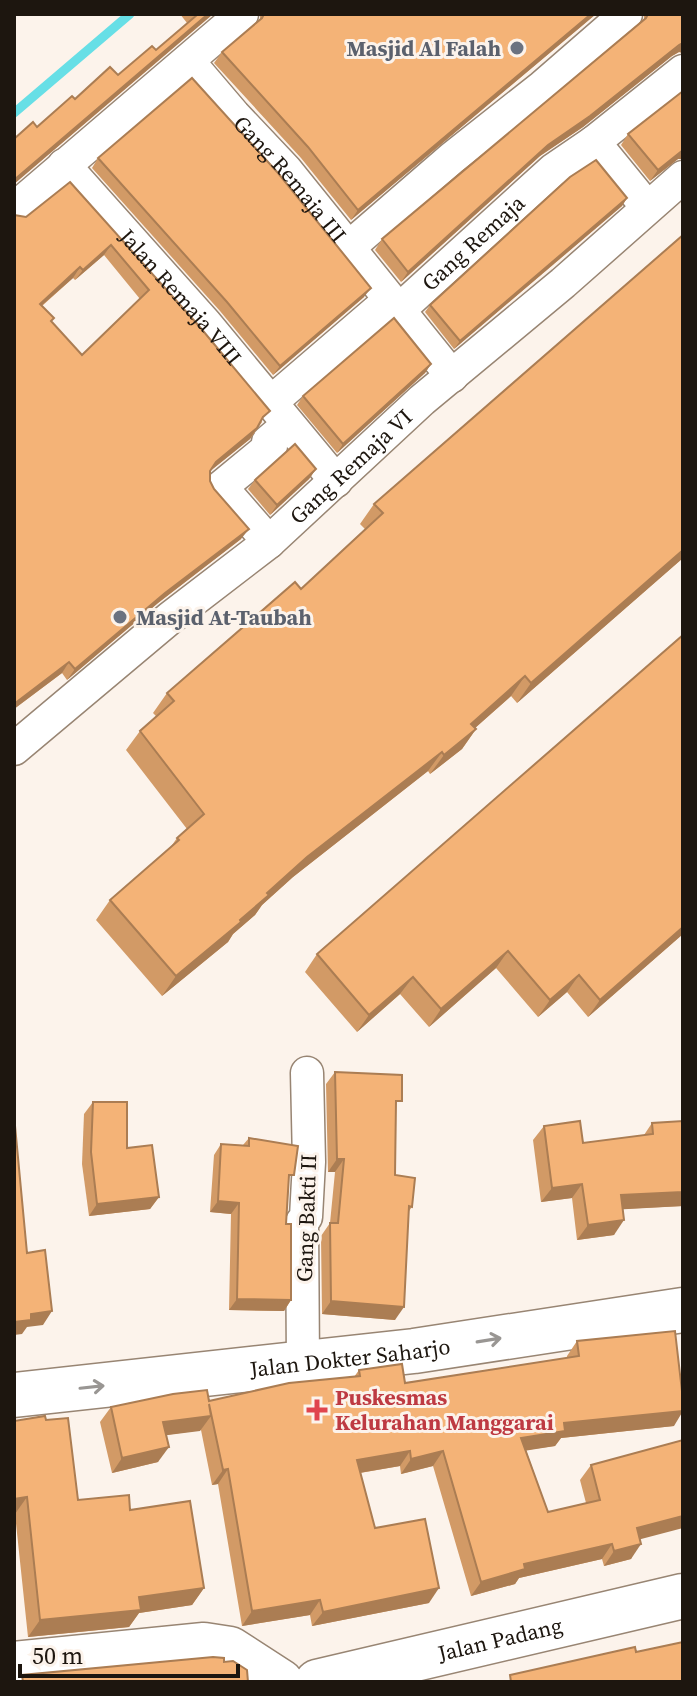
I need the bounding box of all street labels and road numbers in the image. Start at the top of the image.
street label: Gang Remaja III [227,109,354,249]
street label: Gang Remaja [415,187,532,297]
street label: Jalan Remaja VIII [112,221,249,371]
street label: Gang Remaja VI [283,402,419,531]
street label: Gang Bakti II [289,1153,323,1283]
street label: Jalan Dokter Saharjo [247,1331,452,1384]
street label: Jalan Padang [434,1610,565,1668]

